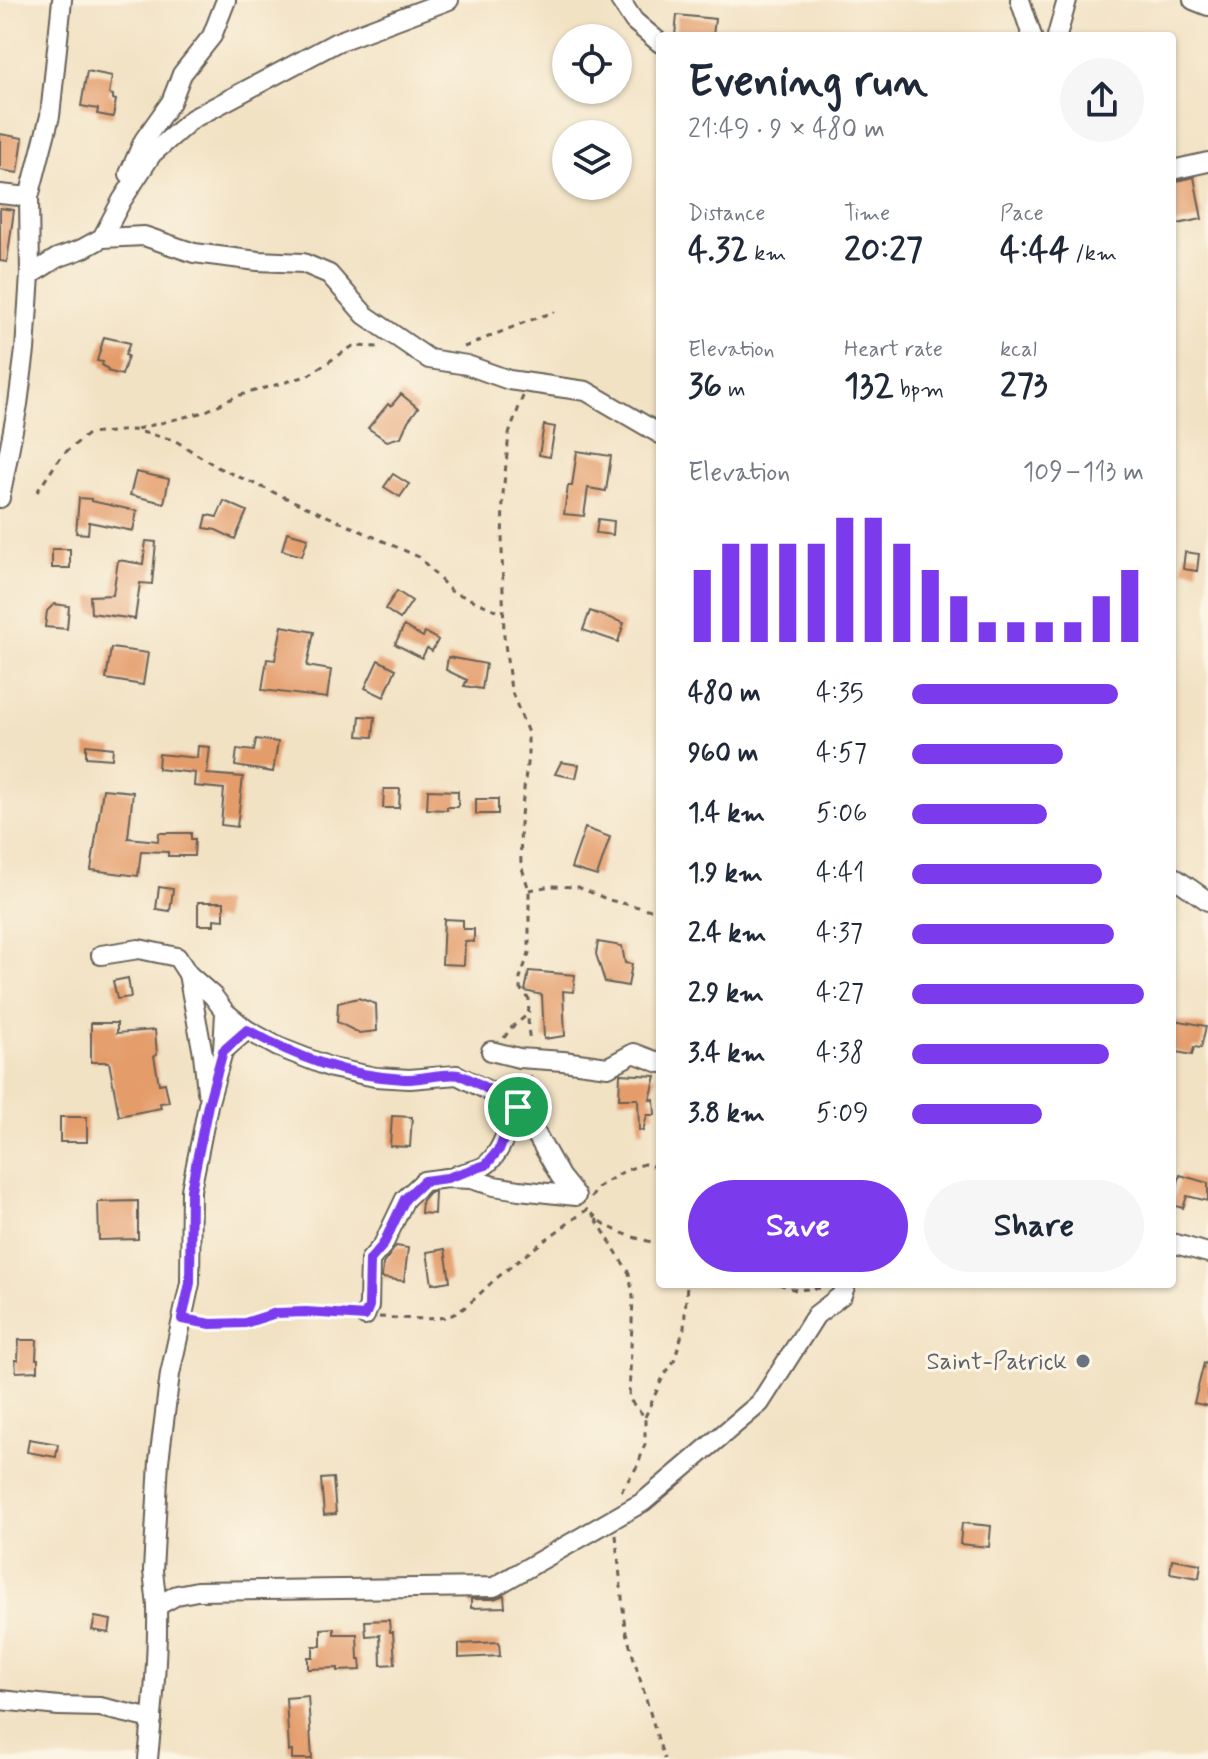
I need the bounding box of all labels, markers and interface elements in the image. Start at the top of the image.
map controls [552,24,632,200]
button: locate [552,24,632,104]
text: Evening run [688,54,928,112]
button: share [1060,58,1144,142]
text: 21:49 · 9 × 480 m [688,113,885,147]
button: layers [552,120,632,200]
text: Distance [688,200,765,228]
text: Time [844,200,890,228]
text: Pace [1000,200,1044,228]
text: 4.32 [688,228,748,273]
text: 20:27 [844,228,923,273]
text: 4:44 [1000,228,1069,273]
text: km [748,240,786,268]
text: /km [1069,240,1117,268]
text: Elevation [688,336,775,364]
text: Heart rate [844,336,943,364]
text: kcal [1000,336,1037,364]
text: 36 [688,364,722,409]
text: 132 [844,364,894,409]
text: 273 [1000,364,1048,409]
text: m [722,376,746,404]
text: bpm [894,376,944,404]
text: Elevation [688,456,790,490]
text: 109–113 m [1023,456,1144,490]
text: 480 m [688,677,761,711]
text: 4:35 [816,677,864,711]
text: 960 m [688,737,759,771]
text: 4:57 [816,737,867,771]
text: 1.4 km [688,797,765,831]
text: 5:06 [816,797,867,831]
text: 1.9 km [688,857,763,891]
text: 4:41 [816,857,864,891]
text: 2.4 km [688,917,766,951]
text: 4:37 [816,917,863,951]
text: 2.9 km [688,977,764,1011]
text: 4:27 [816,977,864,1011]
text: 3.4 km [688,1037,765,1071]
text: 4:38 [816,1037,864,1071]
pin [484,1073,552,1141]
icon: arrive [496,1085,540,1129]
text: 3.8 km [688,1097,765,1131]
text: 5:09 [816,1097,869,1131]
button: Save [688,1180,908,1272]
button: Share [924,1180,1144,1272]
place label: Saint-Patrick [926,1347,1067,1378]
marker: Saint-Patrick [1074,1352,1092,1370]

